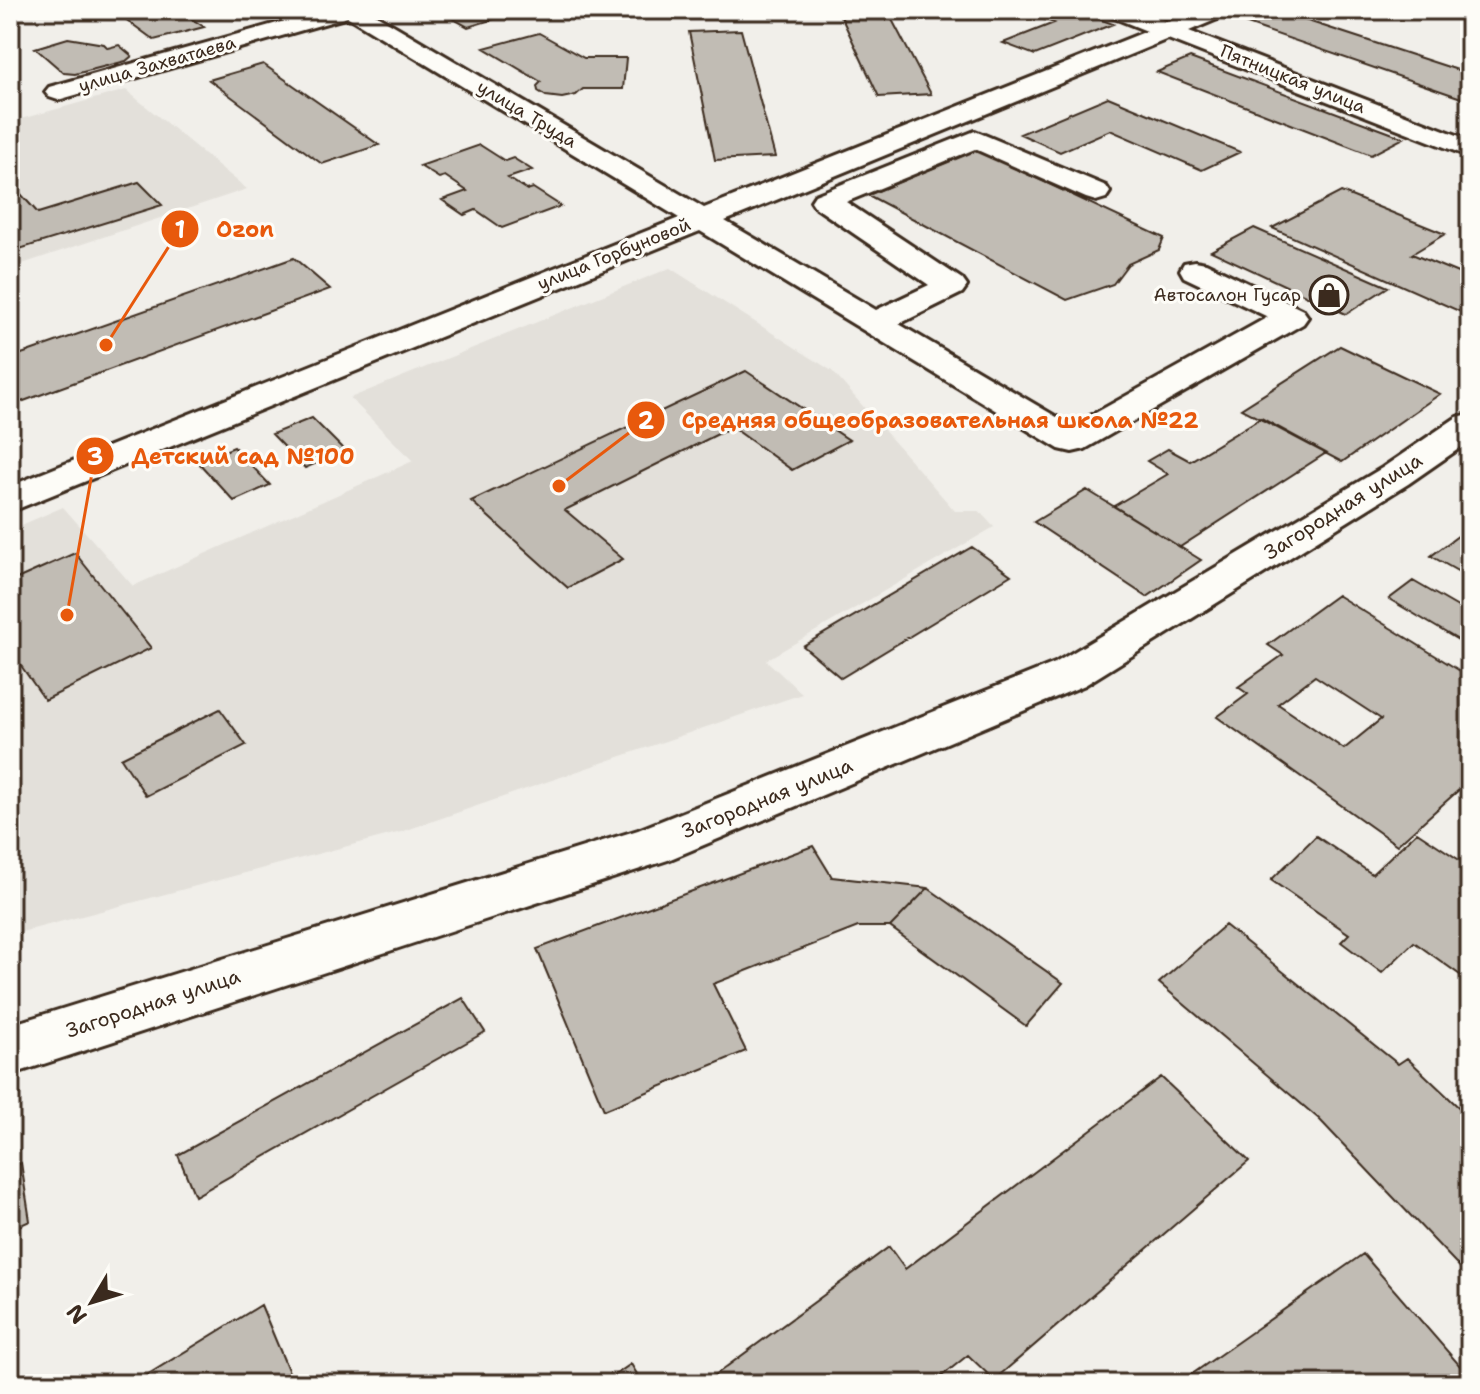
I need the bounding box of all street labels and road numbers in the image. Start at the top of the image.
street label: улица Захватаева [76,30,238,98]
street label: Пятницкая улица [1217,39,1369,119]
street label: улица Труда [473,75,581,153]
street label: улица Горбуновой [534,212,694,296]
street label: Загородная улица [1259,446,1427,565]
street label: Загородная улица [678,752,857,844]
street label: Загородная улица [62,962,244,1043]

